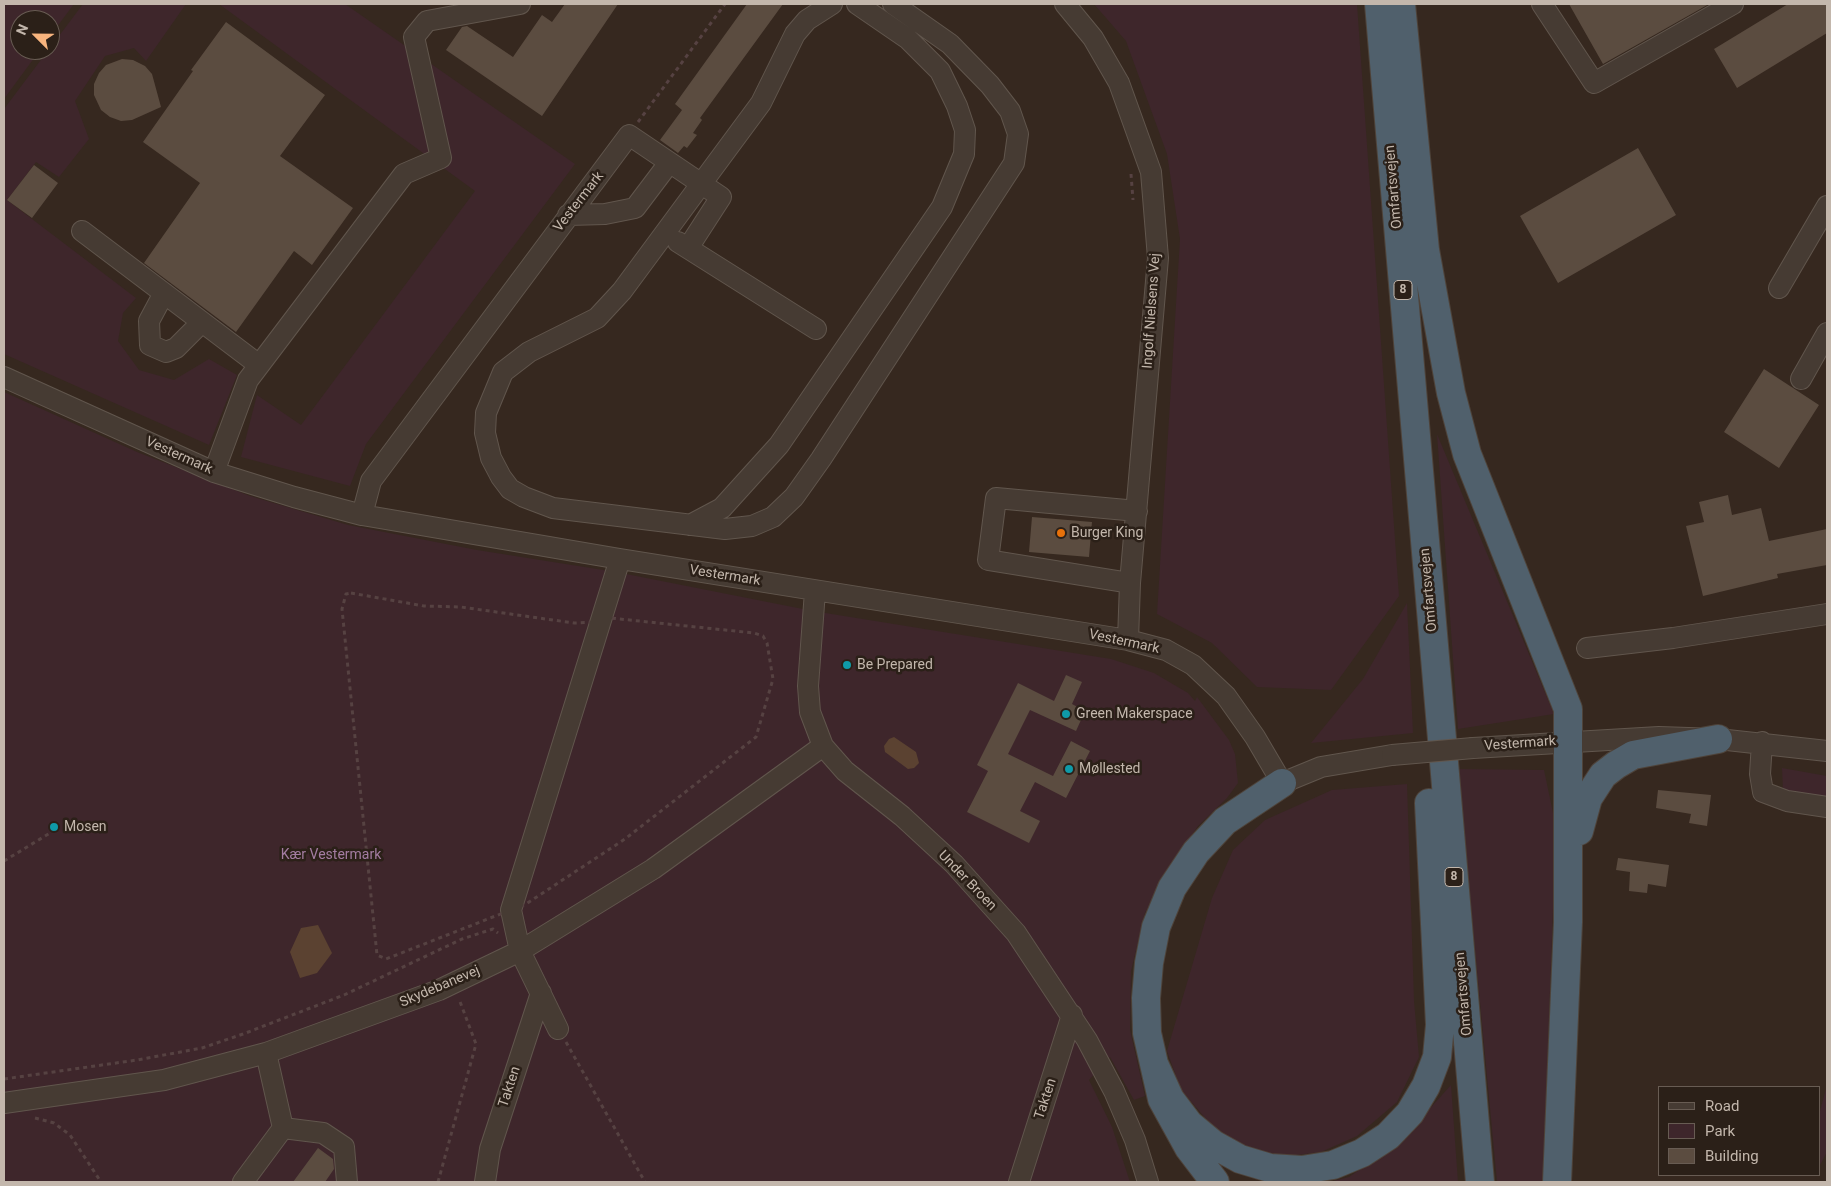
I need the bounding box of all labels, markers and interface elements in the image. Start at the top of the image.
north arrow [10,10,60,60]
text: N [13,22,31,37]
street label: Omfartsvejen [1382,144,1406,230]
street label: Vestermark [550,169,608,235]
street label: Ingolf Nielsens Vej [1140,253,1164,369]
road number: 8 [1394,280,1412,300]
street label: Vestermark [143,434,215,478]
place label: Burger King [1071,525,1143,541]
marker: Burger King [1055,527,1067,539]
street label: Omfartsvejen [1417,547,1441,633]
street label: Vestermark [688,562,762,590]
street label: Vestermark [1087,626,1161,658]
place label: Be Prepared [857,657,933,673]
marker: Be Prepared [841,659,853,671]
place label: Green Makerspace [1076,706,1193,722]
marker: Green Makerspace [1060,708,1072,720]
street label: Vestermark [1484,733,1556,755]
place label: Møllested [1079,761,1141,777]
marker: Møllested [1063,763,1075,775]
place label: Mosen [64,819,107,835]
marker: Mosen [48,821,60,833]
park label: Kær Vestermark [281,847,381,863]
street label: Under Broen [934,848,1000,914]
road number: 8 [1445,868,1463,886]
street label: Omfartsvejen [1452,951,1476,1037]
street label: Skydebanevej [397,963,483,1011]
street label: Takten [496,1064,524,1110]
street label: Takten [1032,1076,1060,1122]
legend [1658,1086,1821,1176]
text: Road [1705,1097,1739,1115]
text: Park [1705,1122,1735,1140]
text: Building [1705,1147,1759,1165]

